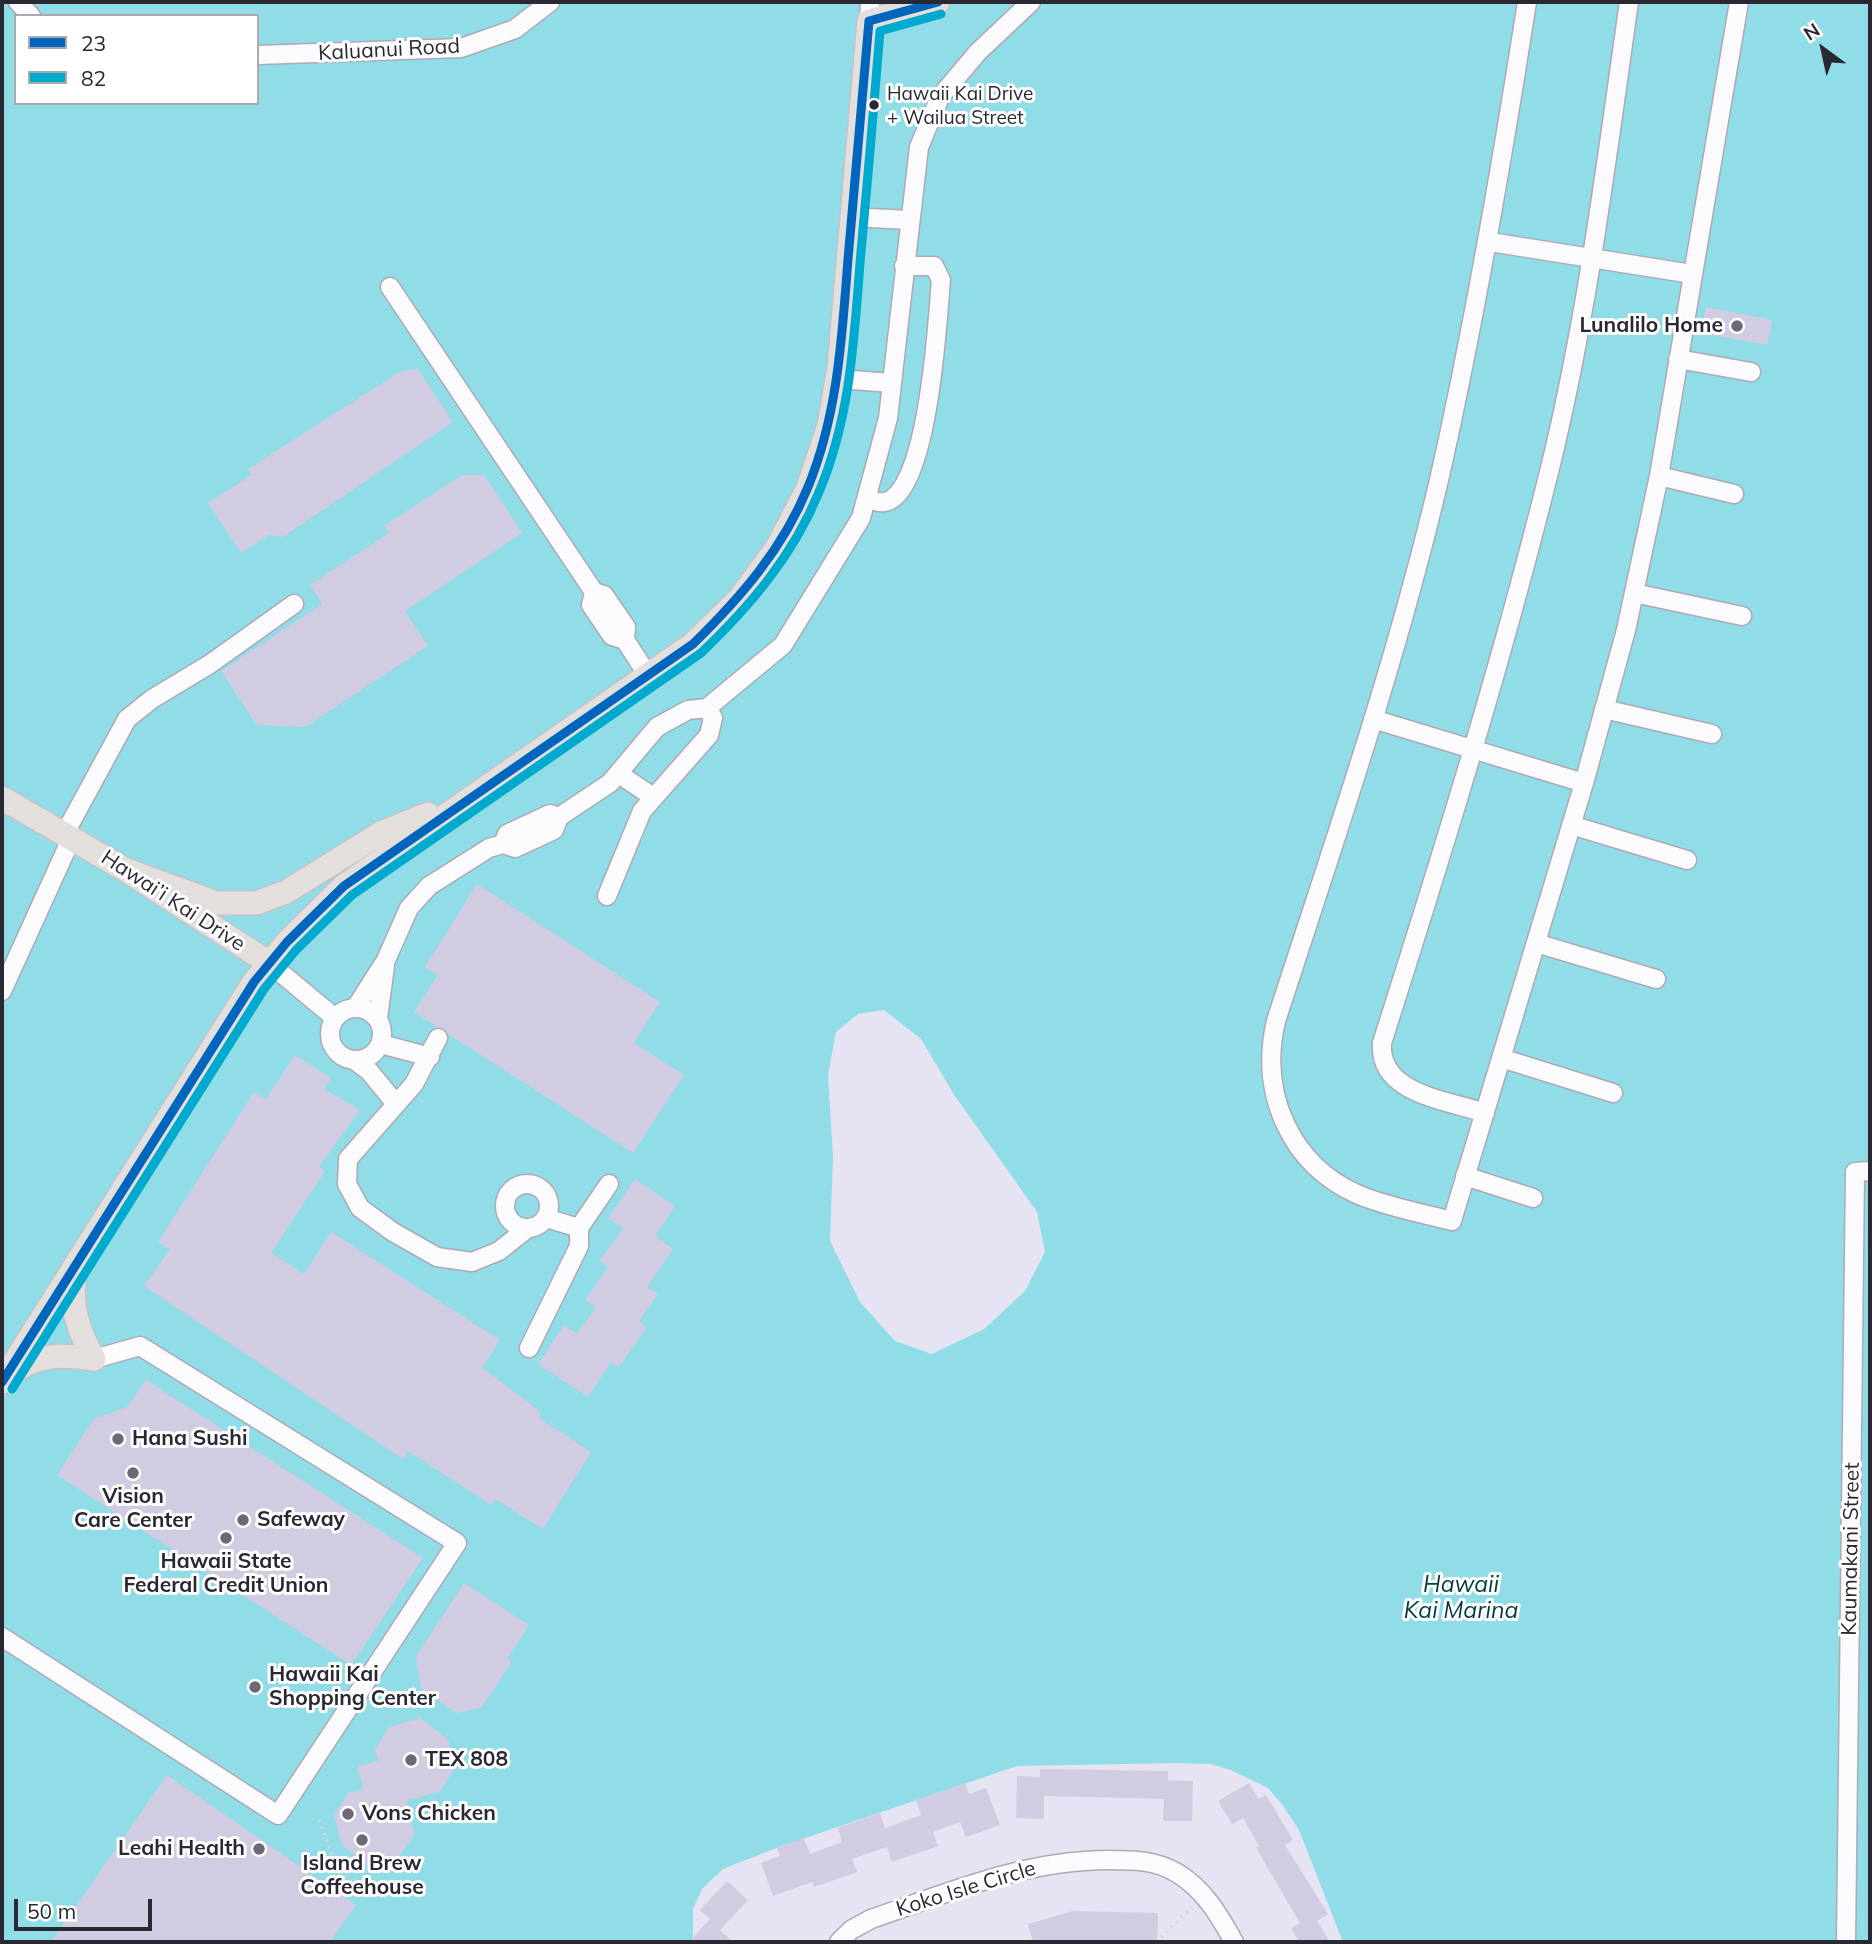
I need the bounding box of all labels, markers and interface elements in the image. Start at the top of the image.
legend [14,14,259,105]
north arrow [1788,14,1858,84]
text: N [1799,17,1824,45]
text: 23 [81,30,106,56]
street label: Kaluanui Road [317,34,461,66]
text: 82 [81,65,106,91]
place label: Hawaii Kai Drive + Wailua Street [887,83,1033,127]
marker: Hawaii Kai Drive + Wailua Street [867,98,881,112]
place label: Lunalilo Home [1580,313,1723,339]
marker: Lunalilo Home [1729,318,1745,334]
street label: Hawai’i Kai Drive [96,845,250,957]
place label: Hana Sushi [132,1426,247,1452]
marker: Hana Sushi [110,1431,126,1447]
street label: Kaumakani Street [1837,1462,1865,1636]
marker: Vision Care Center [125,1465,141,1481]
place label: Vision Care Center [74,1484,192,1534]
place label: Safeway [257,1507,345,1533]
marker: Safeway [235,1512,251,1528]
marker: Hawaii State Federal Credit Union [218,1530,234,1546]
place label: Hawaii State Federal Credit Union [123,1549,329,1599]
water label: Hawaii Kai Marina [1404,1571,1518,1625]
place label: Hawaii Kai Shopping Center [269,1662,436,1712]
marker: Hawaii Kai Shopping Center [247,1679,263,1695]
place label: TEX 808 [425,1747,508,1773]
marker: TEX 808 [403,1752,419,1768]
place label: Vons Chicken [362,1801,496,1827]
marker: Vons Chicken [340,1806,356,1822]
marker: Island Brew Coffeehouse [354,1832,370,1848]
place label: Leahi Health [118,1836,245,1862]
marker: Leahi Health [251,1841,267,1857]
place label: Island Brew Coffeehouse [300,1851,424,1901]
street label: Koko Isle Circle [893,1856,1039,1922]
scale bar [18,1884,156,1928]
text: 50 m [27,1898,76,1924]

